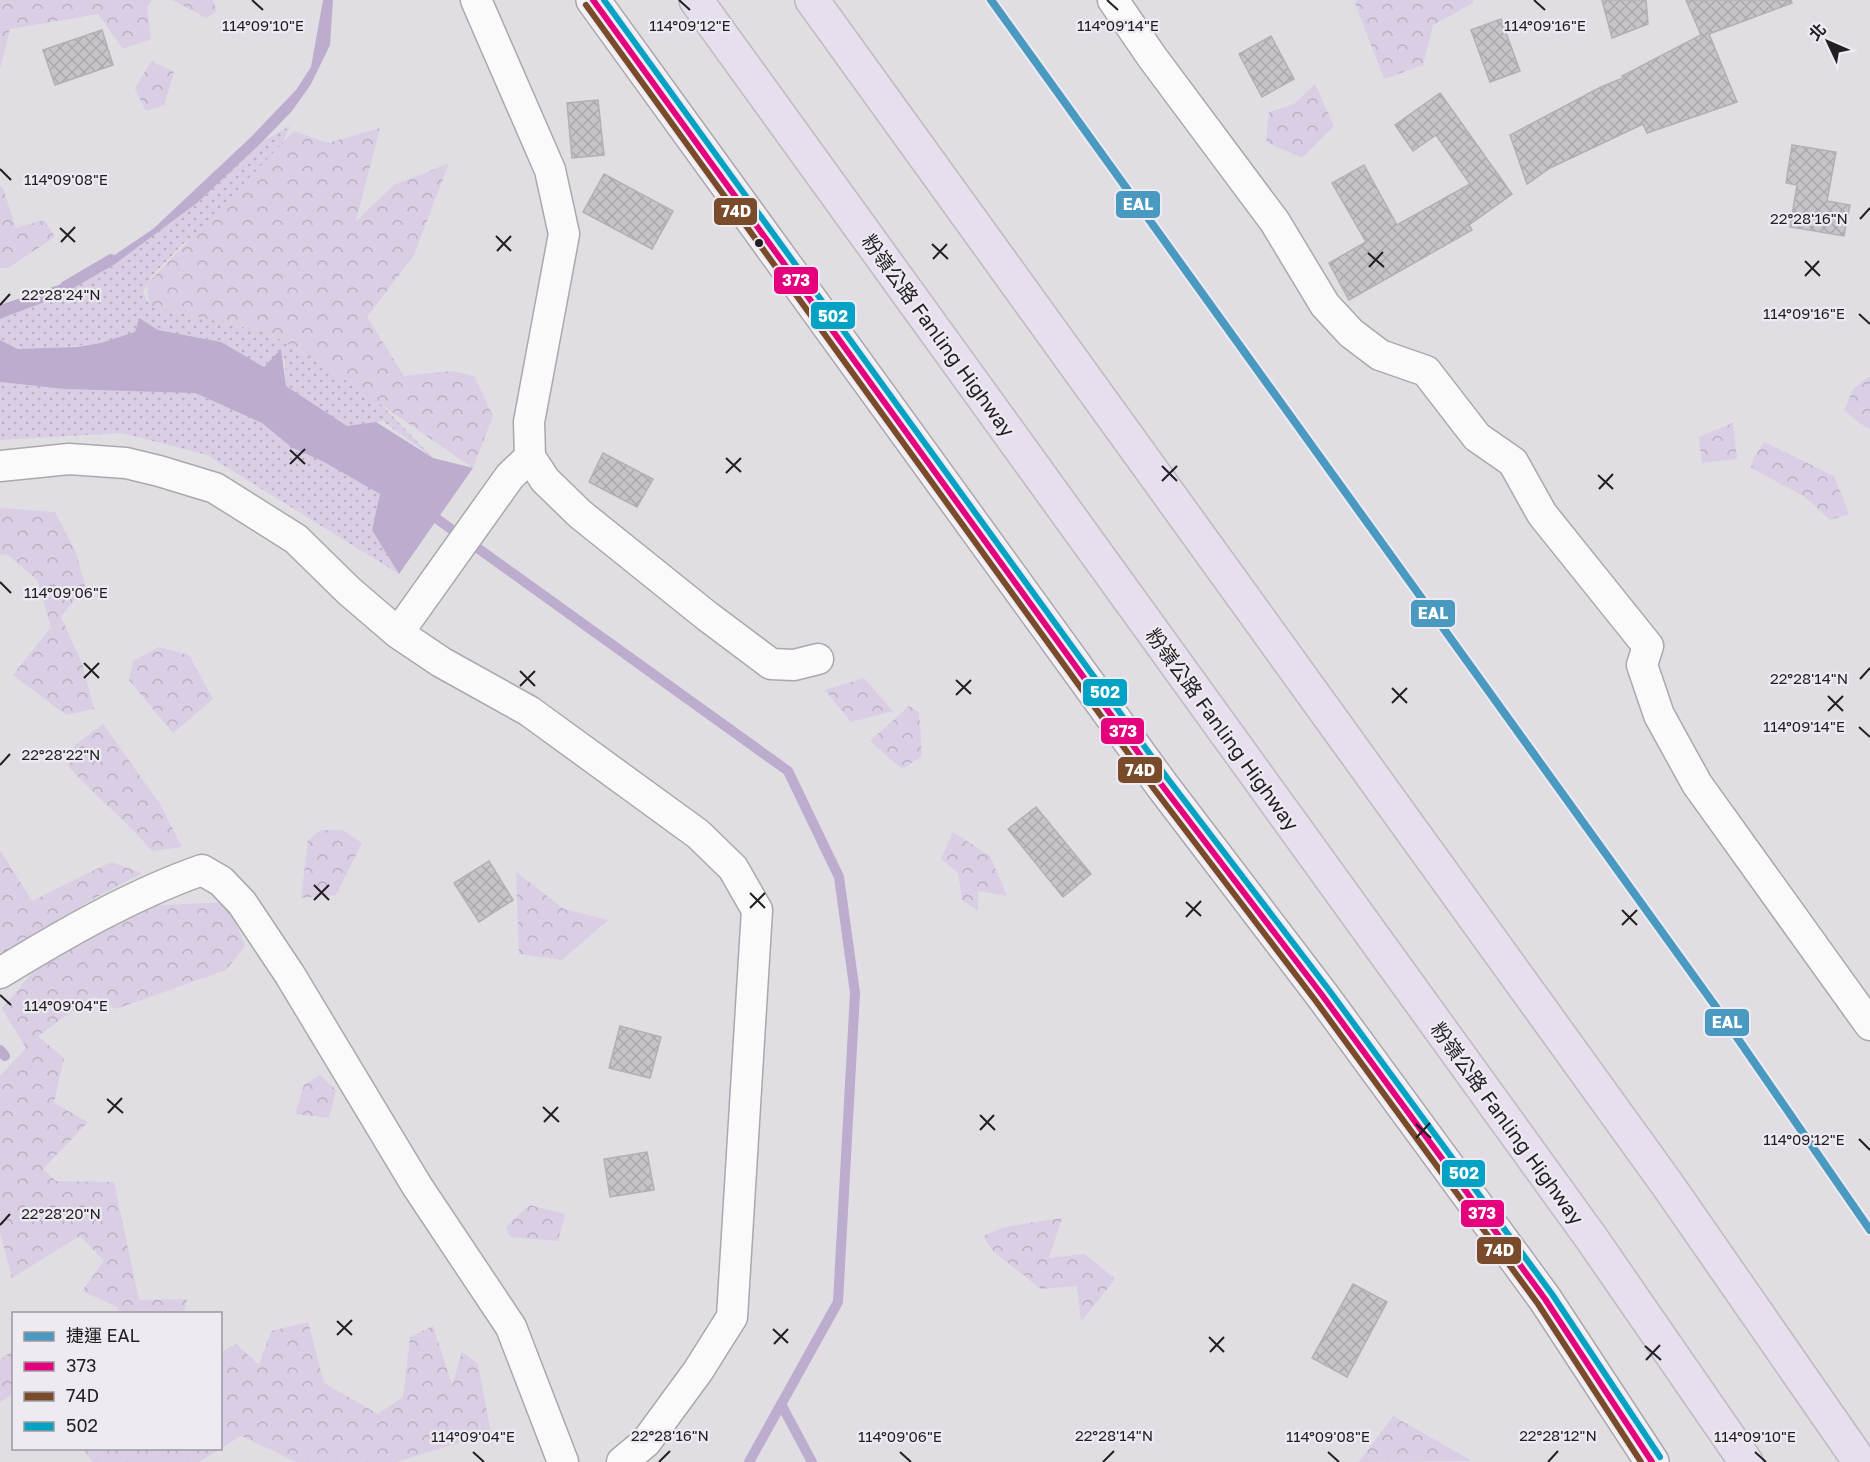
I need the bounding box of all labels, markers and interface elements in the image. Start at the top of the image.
north arrow [1798,12,1858,72]
text: 114°09'10"E [222,16,304,34]
text: 114°09'12"E [649,16,731,34]
text: 114°09'14"E [1077,16,1159,34]
text: 114°09'16"E [1504,16,1586,34]
text: 北 [1804,19,1830,44]
text: 114°09'08"E [24,170,108,188]
line badge: EAL [1115,190,1161,219]
text: EAL [1123,194,1153,214]
line badge: 74D [713,197,758,226]
text: 74D [721,201,751,221]
text: 22°28'16"N [1770,209,1848,227]
street label: 粉嶺公路 Fanling Highway [857,229,1021,441]
unlabelled marker [753,237,765,249]
line badge: 373 [773,266,819,295]
text: 373 [782,270,810,290]
text: 22°28'24"N [21,285,101,303]
line badge: 502 [810,301,856,330]
text: 114°09'16"E [1763,304,1845,322]
text: 502 [818,306,848,326]
text: 114°09'06"E [24,583,108,601]
line badge: EAL [1410,599,1456,628]
text: EAL [1418,603,1448,623]
street label: 粉嶺公路 Fanling Highway [1141,623,1305,835]
text: 22°28'14"N [1770,669,1848,687]
line badge: 502 [1082,678,1128,707]
text: 502 [1090,682,1120,702]
line badge: 373 [1100,717,1145,745]
text: 114°09'14"E [1763,717,1845,735]
text: 373 [1109,721,1137,741]
text: 22°28'22"N [21,745,101,763]
line badge: 74D [1117,756,1163,784]
text: 74D [1125,760,1155,780]
text: 114°09'04"E [24,996,108,1014]
line badge: EAL [1704,1008,1750,1037]
text: EAL [1712,1012,1742,1032]
street label: 粉嶺公路 Fanling Highway [1426,1017,1590,1229]
text: 114°09'12"E [1763,1130,1845,1148]
line badge: 502 [1441,1159,1486,1188]
text: 502 [1449,1163,1479,1183]
line badge: 373 [1460,1199,1505,1228]
text: 373 [1468,1203,1496,1223]
text: 22°28'20"N [21,1204,101,1222]
line badge: 74D [1476,1236,1522,1265]
text: 74D [1484,1240,1514,1260]
legend [12,1312,222,1450]
text: 捷運 EAL [66,1324,140,1346]
text: 373 [66,1354,97,1376]
text: 74D [66,1384,99,1406]
text: 502 [66,1414,98,1436]
text: 22°28'16"N [631,1426,709,1444]
text: 22°28'14"N [1075,1426,1153,1444]
text: 22°28'12"N [1519,1426,1597,1444]
text: 114°09'04"E [431,1427,515,1445]
text: 114°09'06"E [858,1427,942,1445]
text: 114°09'08"E [1286,1427,1370,1445]
text: 114°09'10"E [1714,1427,1796,1445]

